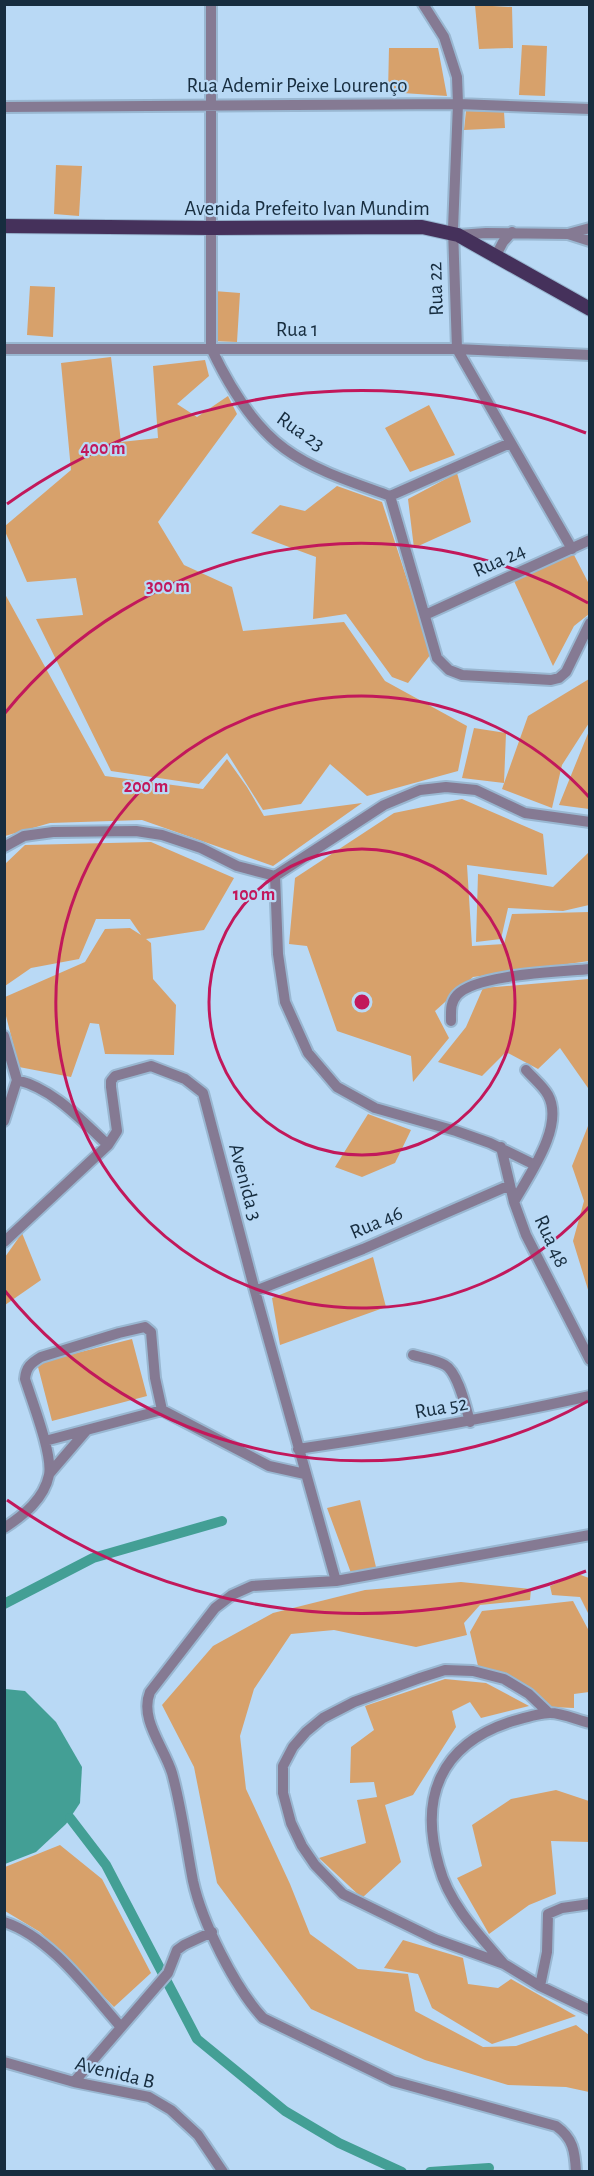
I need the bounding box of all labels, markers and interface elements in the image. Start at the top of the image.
street label: Rua Ademir Peixe Lourenço [186,75,408,96]
street label: Avenida Prefeito Ivan Mundim [184,198,430,219]
street label: Rua 22 [424,262,447,316]
street label: Rua 1 [276,319,318,340]
street label: Rua 23 [273,408,329,455]
text: 400 m [80,440,126,458]
street label: Rua 24 [470,540,528,581]
text: 300 m [146,578,190,596]
text: 200 m [124,778,168,796]
text: 100 m [233,886,275,904]
centre of rings [352,992,372,1012]
street label: Avenida 3 [225,1141,266,1223]
street label: Rua 46 [347,1202,406,1243]
street label: Rua 48 [530,1212,573,1271]
street label: Rua 52 [413,1393,469,1422]
street label: Avenida B [73,2052,157,2093]

